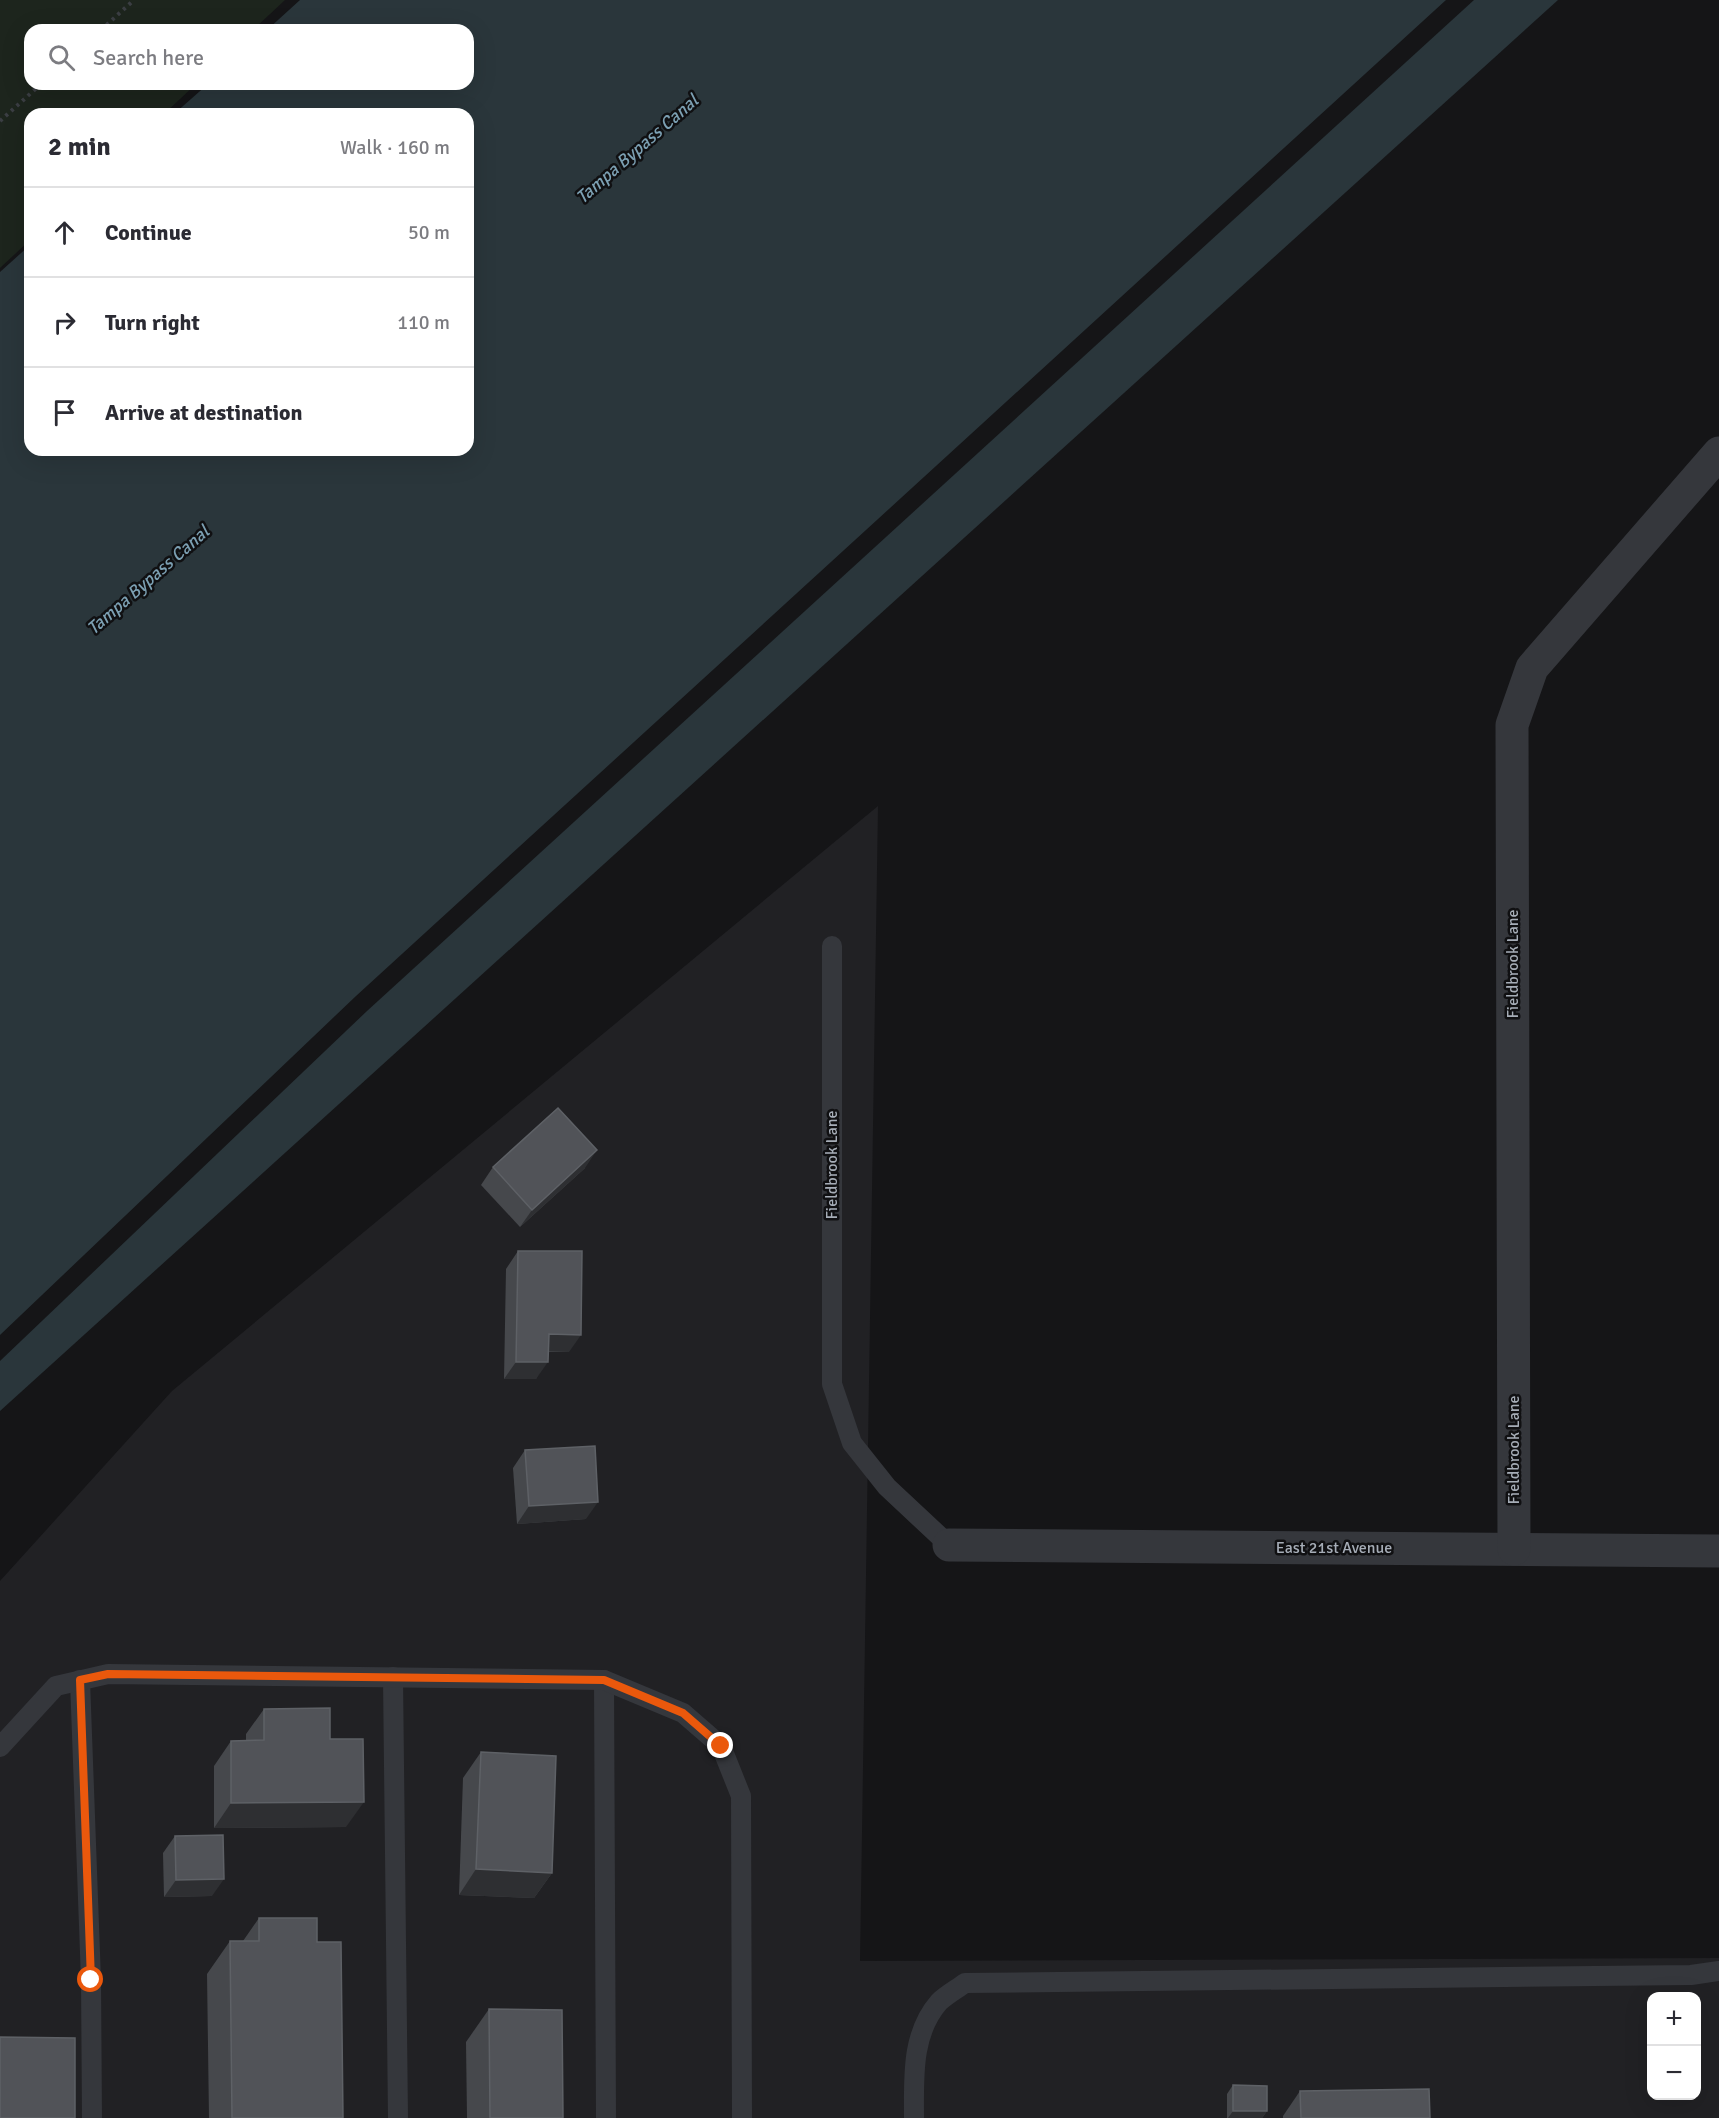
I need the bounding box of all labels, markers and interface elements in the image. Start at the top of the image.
search box [24,24,474,90]
icon: search [45,41,78,74]
text: Search here [93,44,204,71]
water label: Tampa Bypass Canal [571,89,704,208]
text: 2 min [48,131,111,163]
text: Walk · 160 m [340,135,450,160]
icon: ahead [48,216,81,249]
text: Continue [105,219,192,246]
text: 50 m [408,220,450,245]
icon: right [48,306,81,339]
text: Turn right [105,309,200,336]
text: 110 m [397,310,450,335]
icon: arrive [48,396,81,429]
text: Arrive at destination [105,399,302,426]
water label: Tampa Bypass Canal [82,520,215,639]
street label: Fieldbrook Lane [1503,909,1523,1019]
street label: Fieldbrook Lane [822,1110,842,1220]
street label: Fieldbrook Lane [1504,1395,1524,1505]
street label: East 21st Avenue [1276,1538,1392,1558]
route end [707,1732,733,1758]
route start [77,1966,103,1992]
map controls [1647,1992,1701,2100]
button: + [1647,1992,1701,2046]
button: − [1647,2046,1701,2100]

